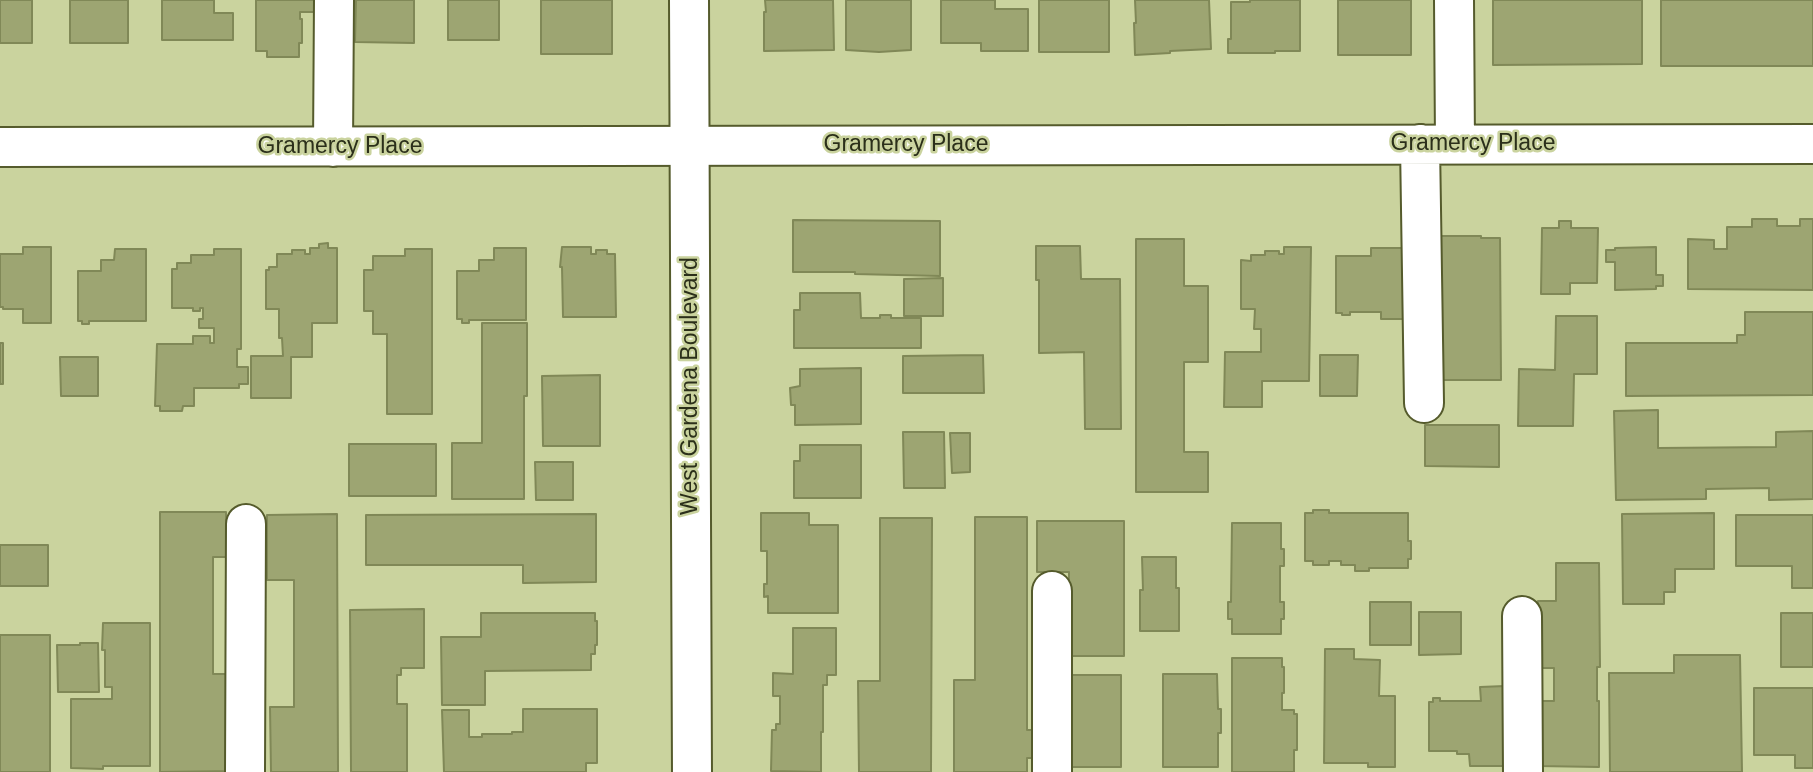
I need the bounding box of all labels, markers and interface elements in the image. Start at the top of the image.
street label: Gramercy Place [1391,130,1555,158]
street label: Gramercy Place [824,131,988,159]
street label: Gramercy Place [258,133,422,161]
street label: West Gardena Boulevard [677,257,705,515]

